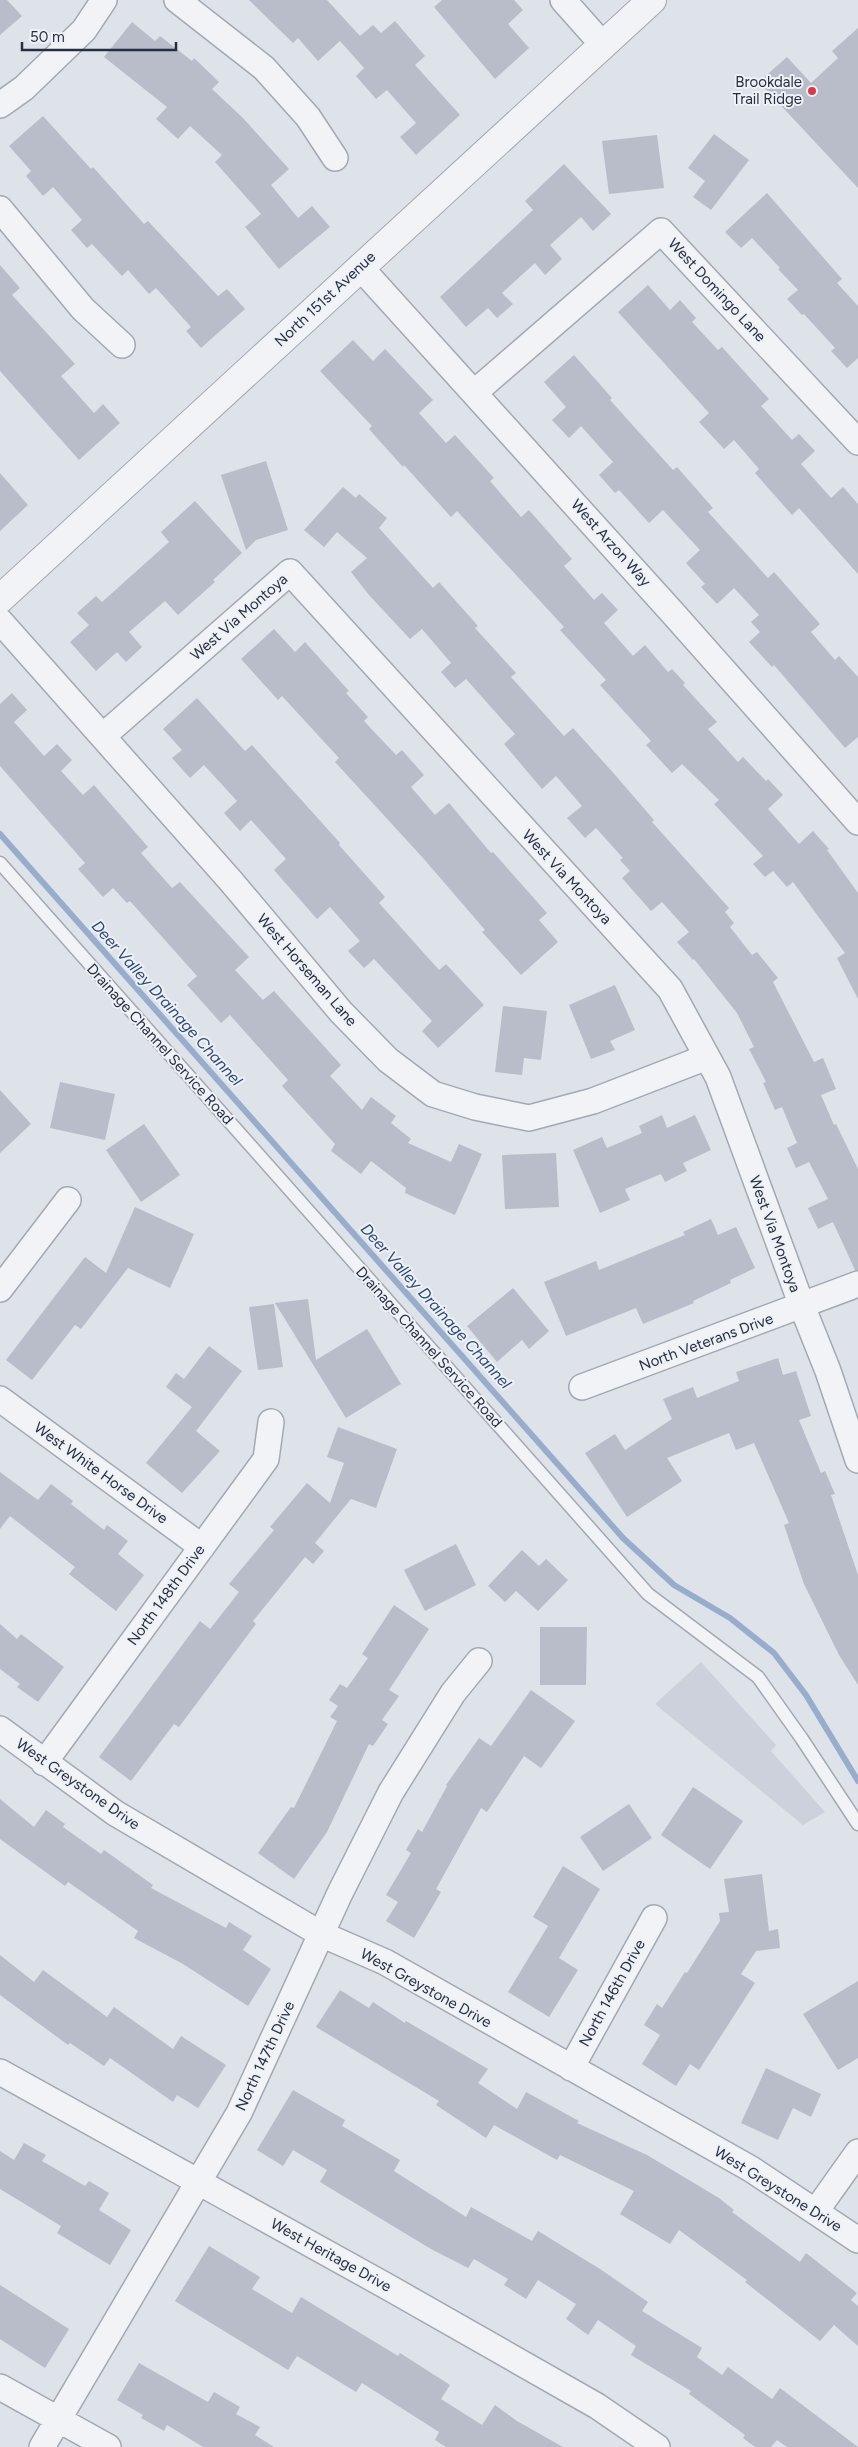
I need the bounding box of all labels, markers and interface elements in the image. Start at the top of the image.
scale bar [22,20,176,52]
text: 50 m [30,28,65,46]
place label: Brookdale Trail Ridge [733,73,802,108]
marker: Brookdale Trail Ridge [806,85,818,97]
street label: West Domingo Lane [664,234,770,346]
street label: North 151st Avenue [271,248,379,350]
street label: West Arzon Way [567,496,655,590]
street label: West Via Montoya [187,570,291,664]
street label: West Via Montoya [519,826,615,928]
street label: West Horseman Lane [253,910,361,1030]
water label: Deer Valley Drainage Channel [88,916,247,1090]
street label: Drainage Channel Service Road [83,960,237,1128]
street label: West Via Montoya [746,1173,804,1295]
water label: Deer Valley Drainage Channel [357,1219,516,1393]
street label: Drainage Channel Service Road [352,1263,506,1431]
street label: North Veterans Drive [636,1309,776,1375]
street label: West White Horse Drive [31,1418,171,1528]
street label: North 148th Drive [123,1541,209,1649]
street label: West Greystone Drive [13,1734,143,1834]
street label: North 146th Drive [575,1936,649,2050]
street label: West Greystone Drive [357,1945,495,2031]
street label: North 147th Drive [232,1998,298,2114]
street label: West Greystone Drive [711,2142,845,2236]
street label: West Heritage Drive [268,2214,394,2296]

